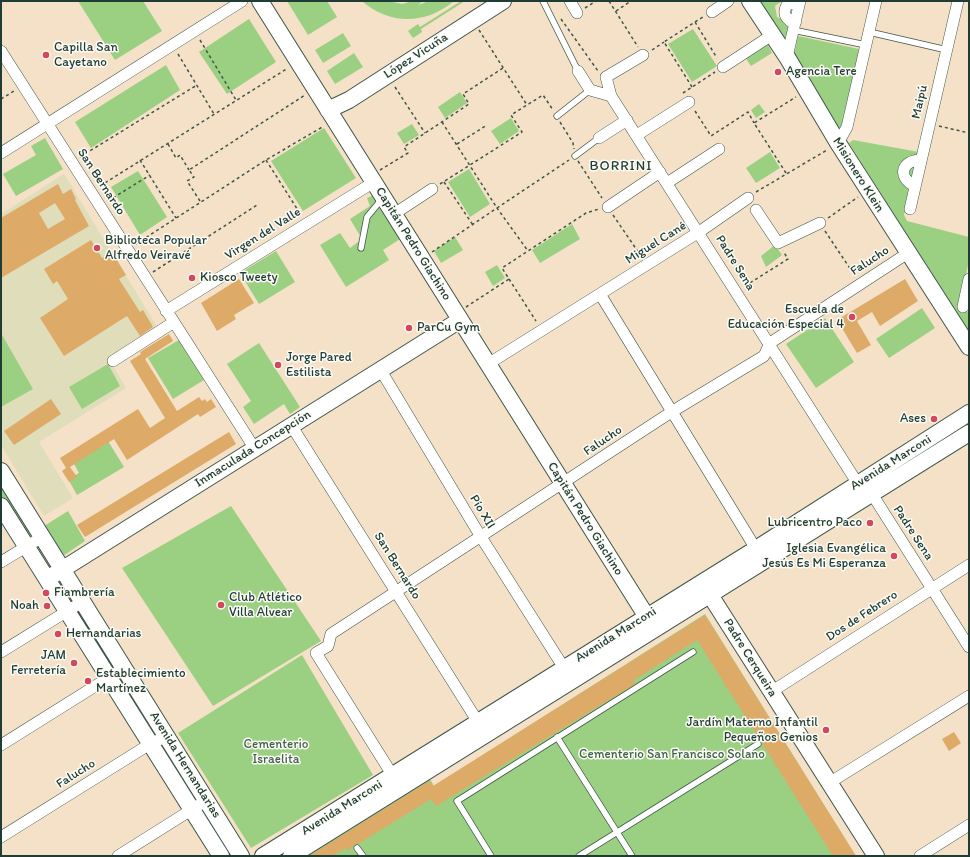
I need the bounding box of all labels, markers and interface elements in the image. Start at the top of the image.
street label: López Vicuña [381,29,451,83]
place label: Capilla San Cayetano [54,40,118,71]
marker: Capilla San Cayetano [41,50,51,60]
place label: Agencia Tere [786,64,857,80]
marker: Agencia Tere [773,67,783,77]
street label: Maipú [909,83,931,121]
street label: Misionero Klein [829,135,887,215]
street label: San Bernardo [74,146,128,218]
district label: BORRINI [590,158,652,174]
street label: Capitán Pedro Giachino [372,184,454,304]
street label: Virgen del Valle [222,204,304,264]
street label: Miguel Cané [623,218,689,268]
street label: Padre Sena [712,232,758,294]
place label: Biblioteca Popular Alfredo Veiravé [105,233,207,264]
marker: Biblioteca Popular Alfredo Veiravé [92,243,102,253]
street label: Falucho [848,243,892,279]
place label: Kiosco Tweety [200,270,278,286]
marker: Kiosco Tweety [187,273,197,283]
place label: Escuela de Educación Especial 4 [728,302,844,333]
marker: Escuela de Educación Especial 4 [847,312,857,322]
place label: ParCu Gym [417,320,480,336]
marker: ParCu Gym [404,323,414,333]
place label: Jorge Pared Estilista [286,350,352,381]
marker: Jorge Pared Estilista [273,360,283,370]
street label: Inmaculada Concepción [192,407,314,491]
place label: Ases [900,411,926,427]
marker: Ases [929,414,939,424]
street label: Falucho [581,422,625,460]
street label: Avenida Marconi [848,432,934,494]
street label: Capitán Pedro Giachino [544,459,626,579]
street label: Pío XII [466,492,498,532]
street label: Padre Sena [890,503,936,563]
place label: Lubricentro Paco [768,515,862,531]
marker: Lubricentro Paco [865,518,875,528]
street label: San Bernardo [370,529,424,603]
place label: Iglesia Evangélica Jesús Es Mi Esperanza [762,541,886,572]
marker: Iglesia Evangélica Jesús Es Mi Esperanza [889,551,899,561]
place label: Fiambrería [54,585,115,601]
street label: Dos de Febrero [823,587,901,645]
marker: Fiambrería [41,588,51,598]
place label: Club Atlético Villa Alvear [229,590,302,621]
place label: Noah [10,598,39,614]
marker: Club Atlético Villa Alvear [216,600,226,610]
marker: Noah [42,601,52,611]
street label: Avenida Marconi [573,604,659,666]
street label: Padre Cerqueira [720,616,780,700]
place label: Hernandarias [66,626,141,642]
marker: Hernandarias [53,629,63,639]
place label: JAM Ferretería [11,648,66,679]
marker: JAM Ferretería [69,658,79,668]
place label: Establecimiento Martínez [96,666,186,697]
marker: Establecimiento Martínez [83,676,93,686]
street label: Avenida Hernandarias [146,709,224,821]
place label: Jardín Materno Infantil Pequeños Genios [686,715,818,746]
marker: Jardín Materno Infantil Pequeños Genios [821,725,831,735]
park label: Cementerio Israelita [244,737,308,768]
park label: Cementerio San Francisco Solano [579,747,765,763]
street label: Falucho [54,756,98,792]
street label: Avenida Marconi [299,777,385,839]

